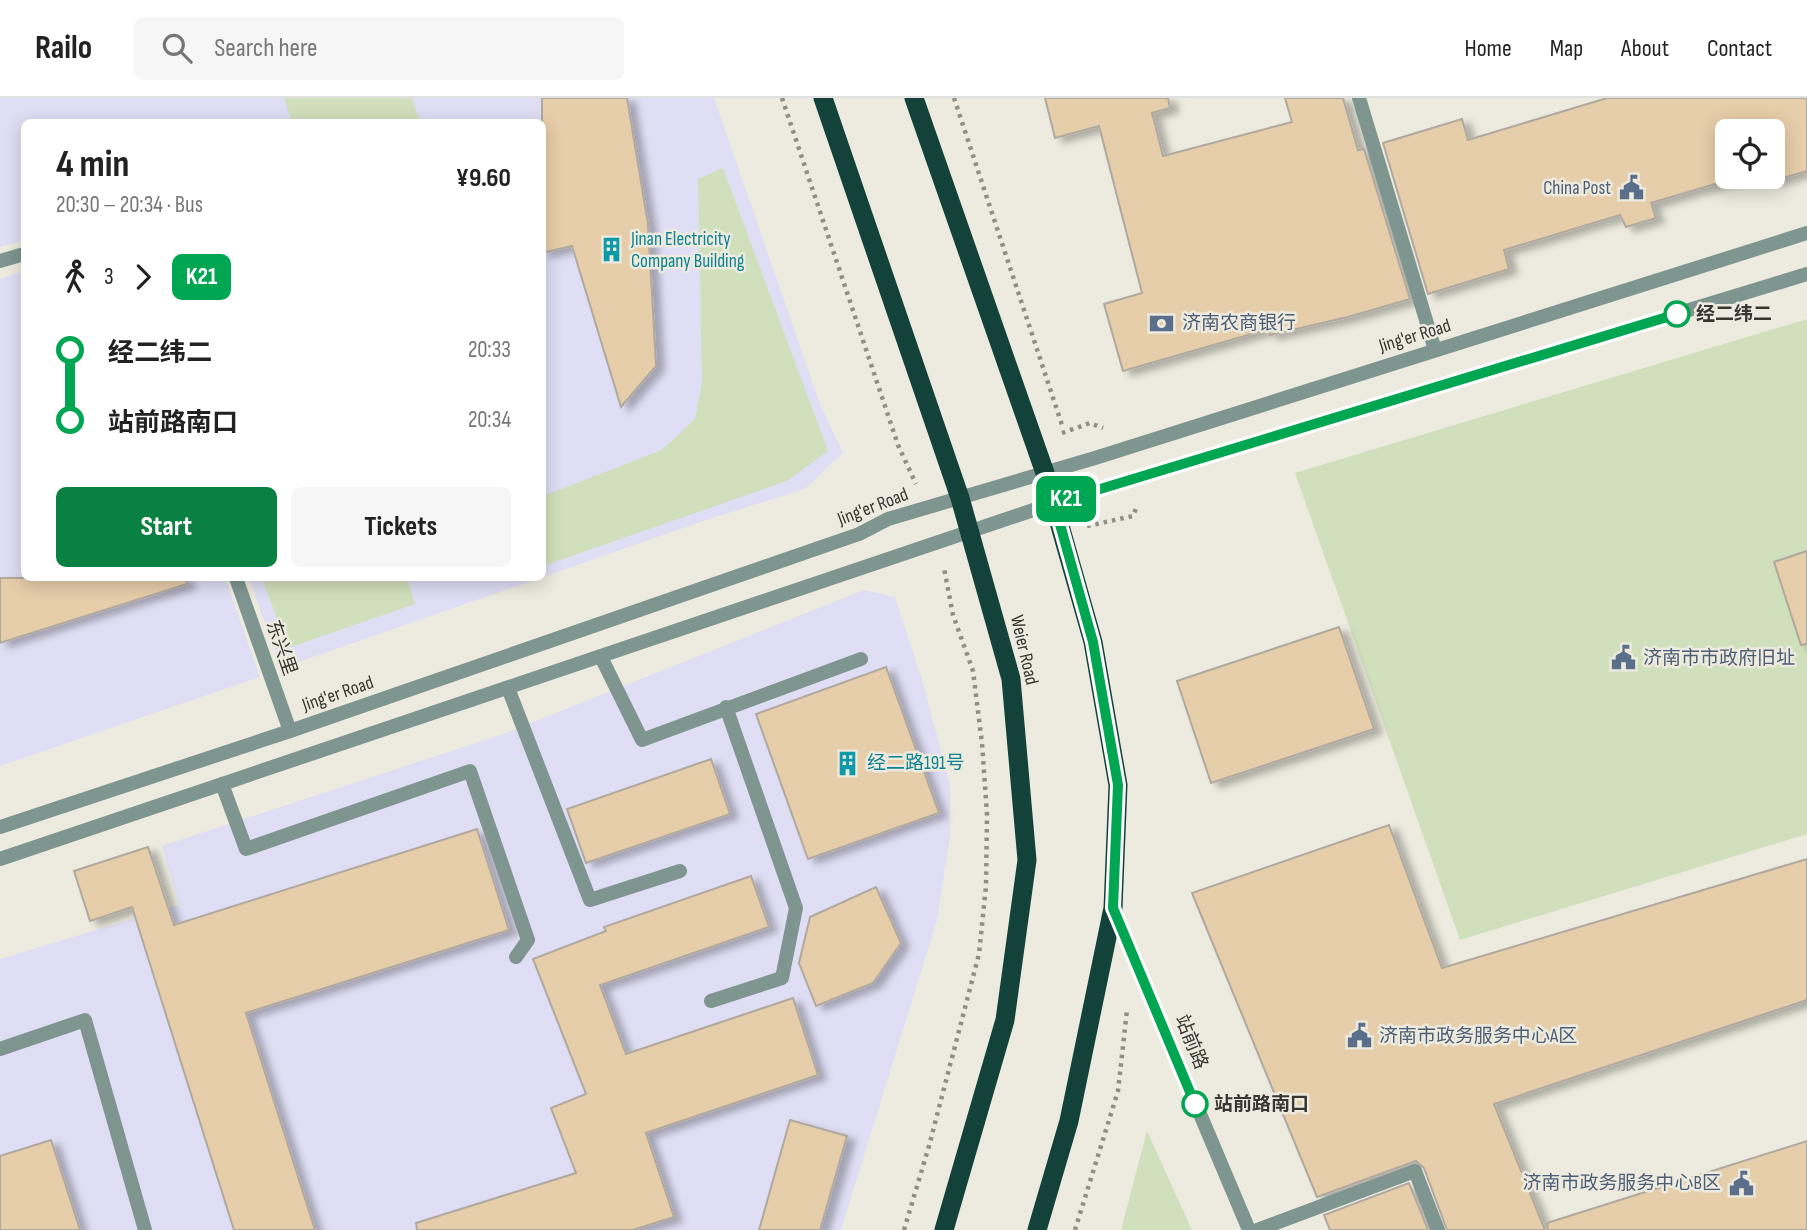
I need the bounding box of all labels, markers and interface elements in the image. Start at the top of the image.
search box [134,17,624,80]
text: Railo [35,28,92,68]
icon: search [158,29,196,67]
text: Search here [214,33,318,64]
text: Home [1464,34,1512,63]
text: Map [1550,34,1583,63]
text: About [1621,34,1669,63]
text: Contact [1707,34,1772,63]
map controls [1715,119,1785,189]
button: locate [1715,119,1785,189]
text: 4 min [56,142,129,187]
text: ¥9.60 [456,163,511,194]
public building icon: China Post [1617,174,1645,202]
place label: China Post [1543,177,1611,200]
text: 20:30 – 20:34 · Bus [56,191,203,219]
place label: Jinan Electricity Company Building [630,228,745,273]
building icon: Jinan Electricity Company Building [597,236,625,264]
icon: walk [56,258,94,296]
icon: forward [124,258,162,296]
text: K21 [186,262,217,291]
text: 3 [104,263,114,291]
marker: 经二纬二 [1664,301,1690,327]
place label: 经二纬二 [1696,303,1772,326]
bank icon: 济南农商银行 [1148,309,1176,337]
place label: 济南农商银行 [1182,312,1296,335]
street label: Jing'er Road [1375,314,1454,358]
text: 20:33 [468,336,511,364]
text: 经二纬二 [108,338,212,369]
text: 20:34 [468,406,511,434]
text: 站前路南口 [108,408,238,439]
line badge: K21 [1026,476,1106,522]
street label: Jing'er Road [833,483,912,531]
text: K21 [1050,484,1082,513]
button: Start [56,487,277,567]
button: Tickets [291,487,511,567]
street label: Weier Road [1005,613,1043,687]
street label: 东兴里 [261,617,301,679]
public building icon: 济南市市政府旧址 [1609,644,1637,672]
place label: 济南市市政府旧址 [1643,647,1795,670]
street label: Jing'er Road [298,671,377,717]
building icon: 经二路191号 [833,749,861,777]
place label: 经二路191号 [867,752,965,775]
street label: 站前路 [1170,1011,1212,1073]
public building icon: 济南市政务服务中心A区 [1345,1022,1373,1050]
place label: 济南市政务服务中心A区 [1379,1025,1577,1048]
marker: 站前路南口 [1182,1091,1208,1117]
place label: 站前路南口 [1214,1093,1309,1116]
public building icon: 济南市政务服务中心B区 [1727,1169,1755,1197]
place label: 济南市政务服务中心B区 [1523,1172,1721,1195]

